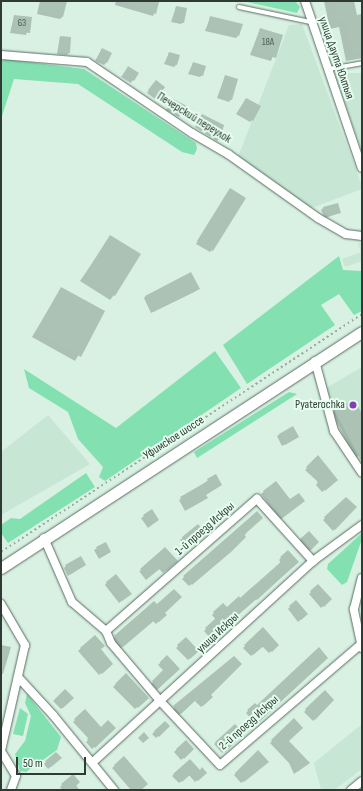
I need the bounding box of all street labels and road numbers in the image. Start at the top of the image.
street label: улица Даута Юлтыя [315,15,357,101]
street label: Печерский переулок [154,89,234,147]
street label: Уфимское шоссе [141,413,207,463]
street label: 1-й проезд Искры [172,499,238,559]
street label: улица Искры [194,610,242,656]
street label: 2-й проезд Искры [216,693,282,753]

